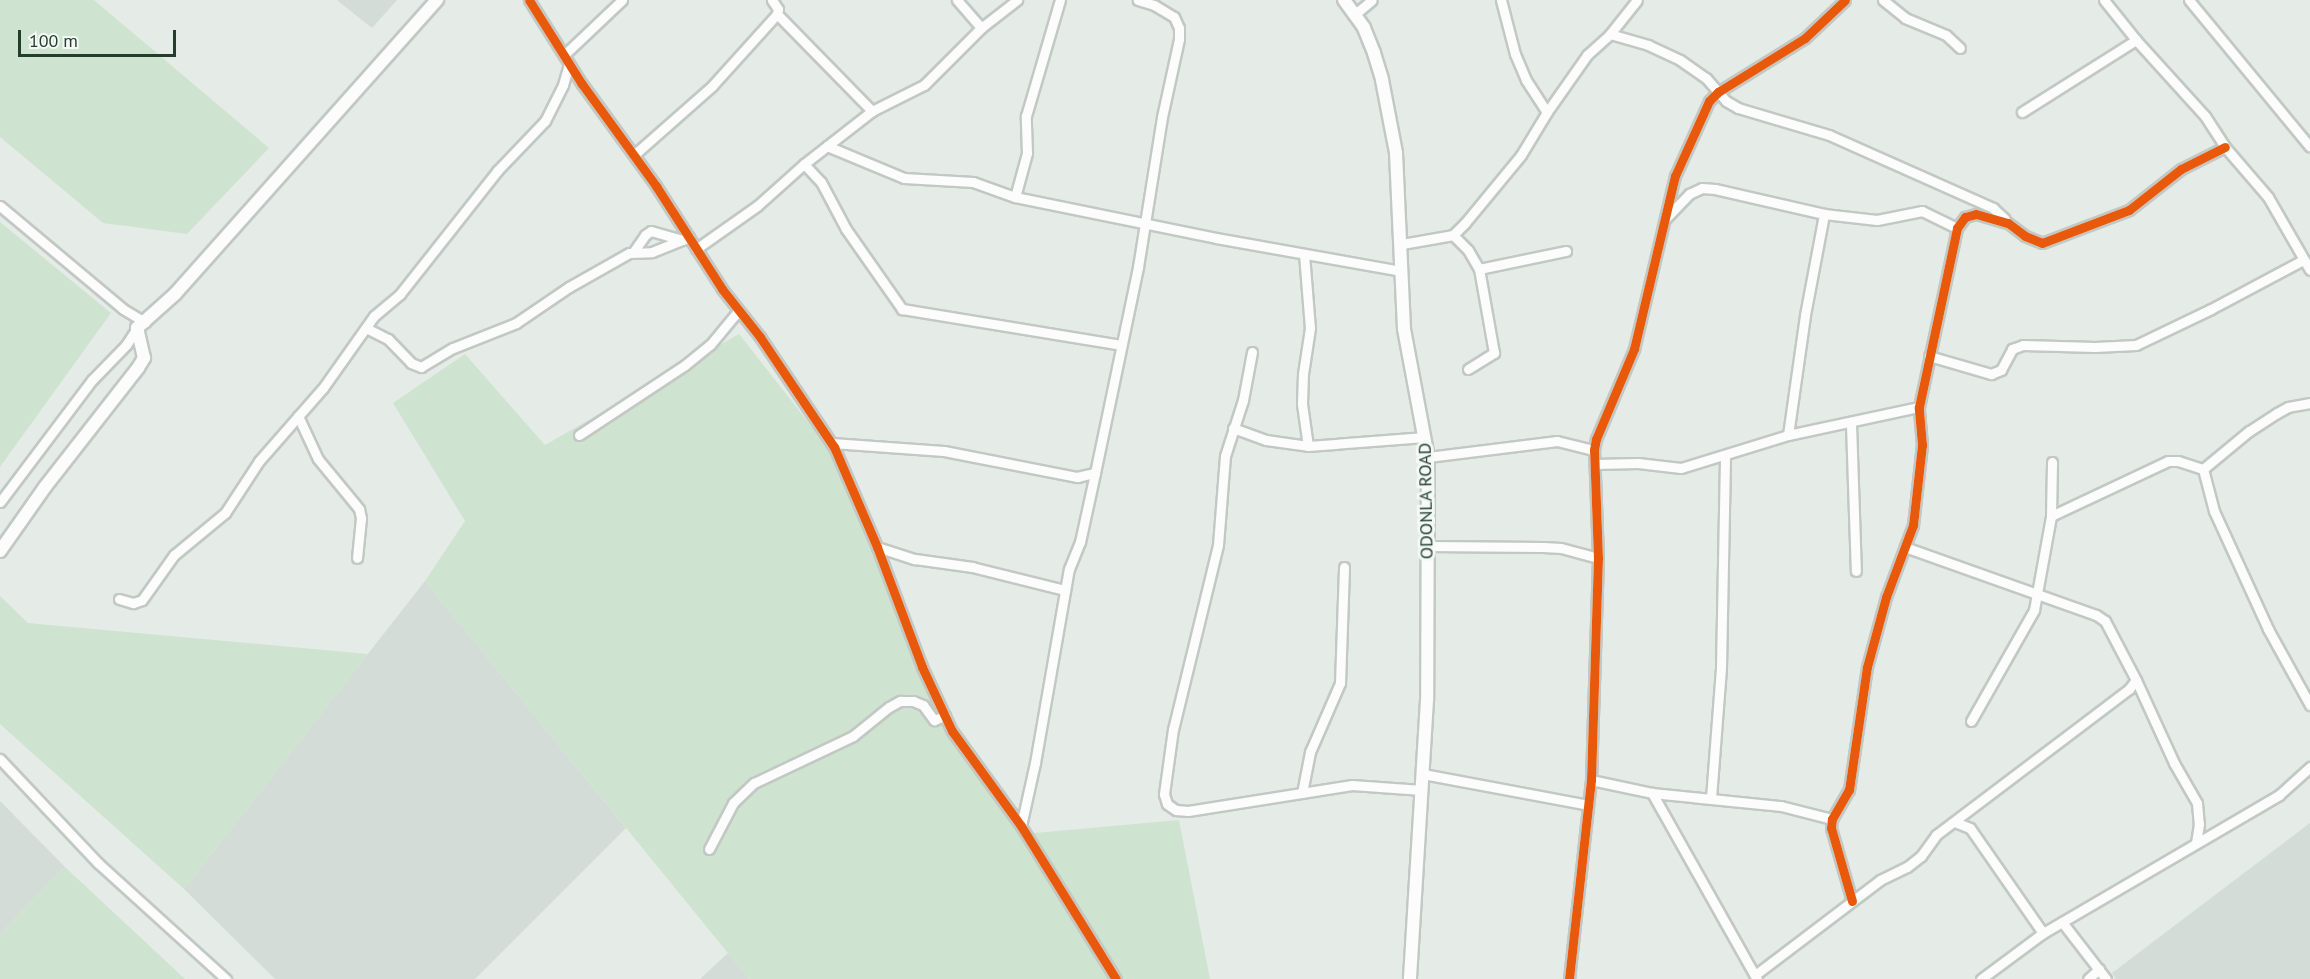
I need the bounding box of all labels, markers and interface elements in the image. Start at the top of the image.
scale bar [21,18,178,56]
text: 100 m [29,29,78,52]
street label: ODONLA ROAD [1414,442,1438,560]

